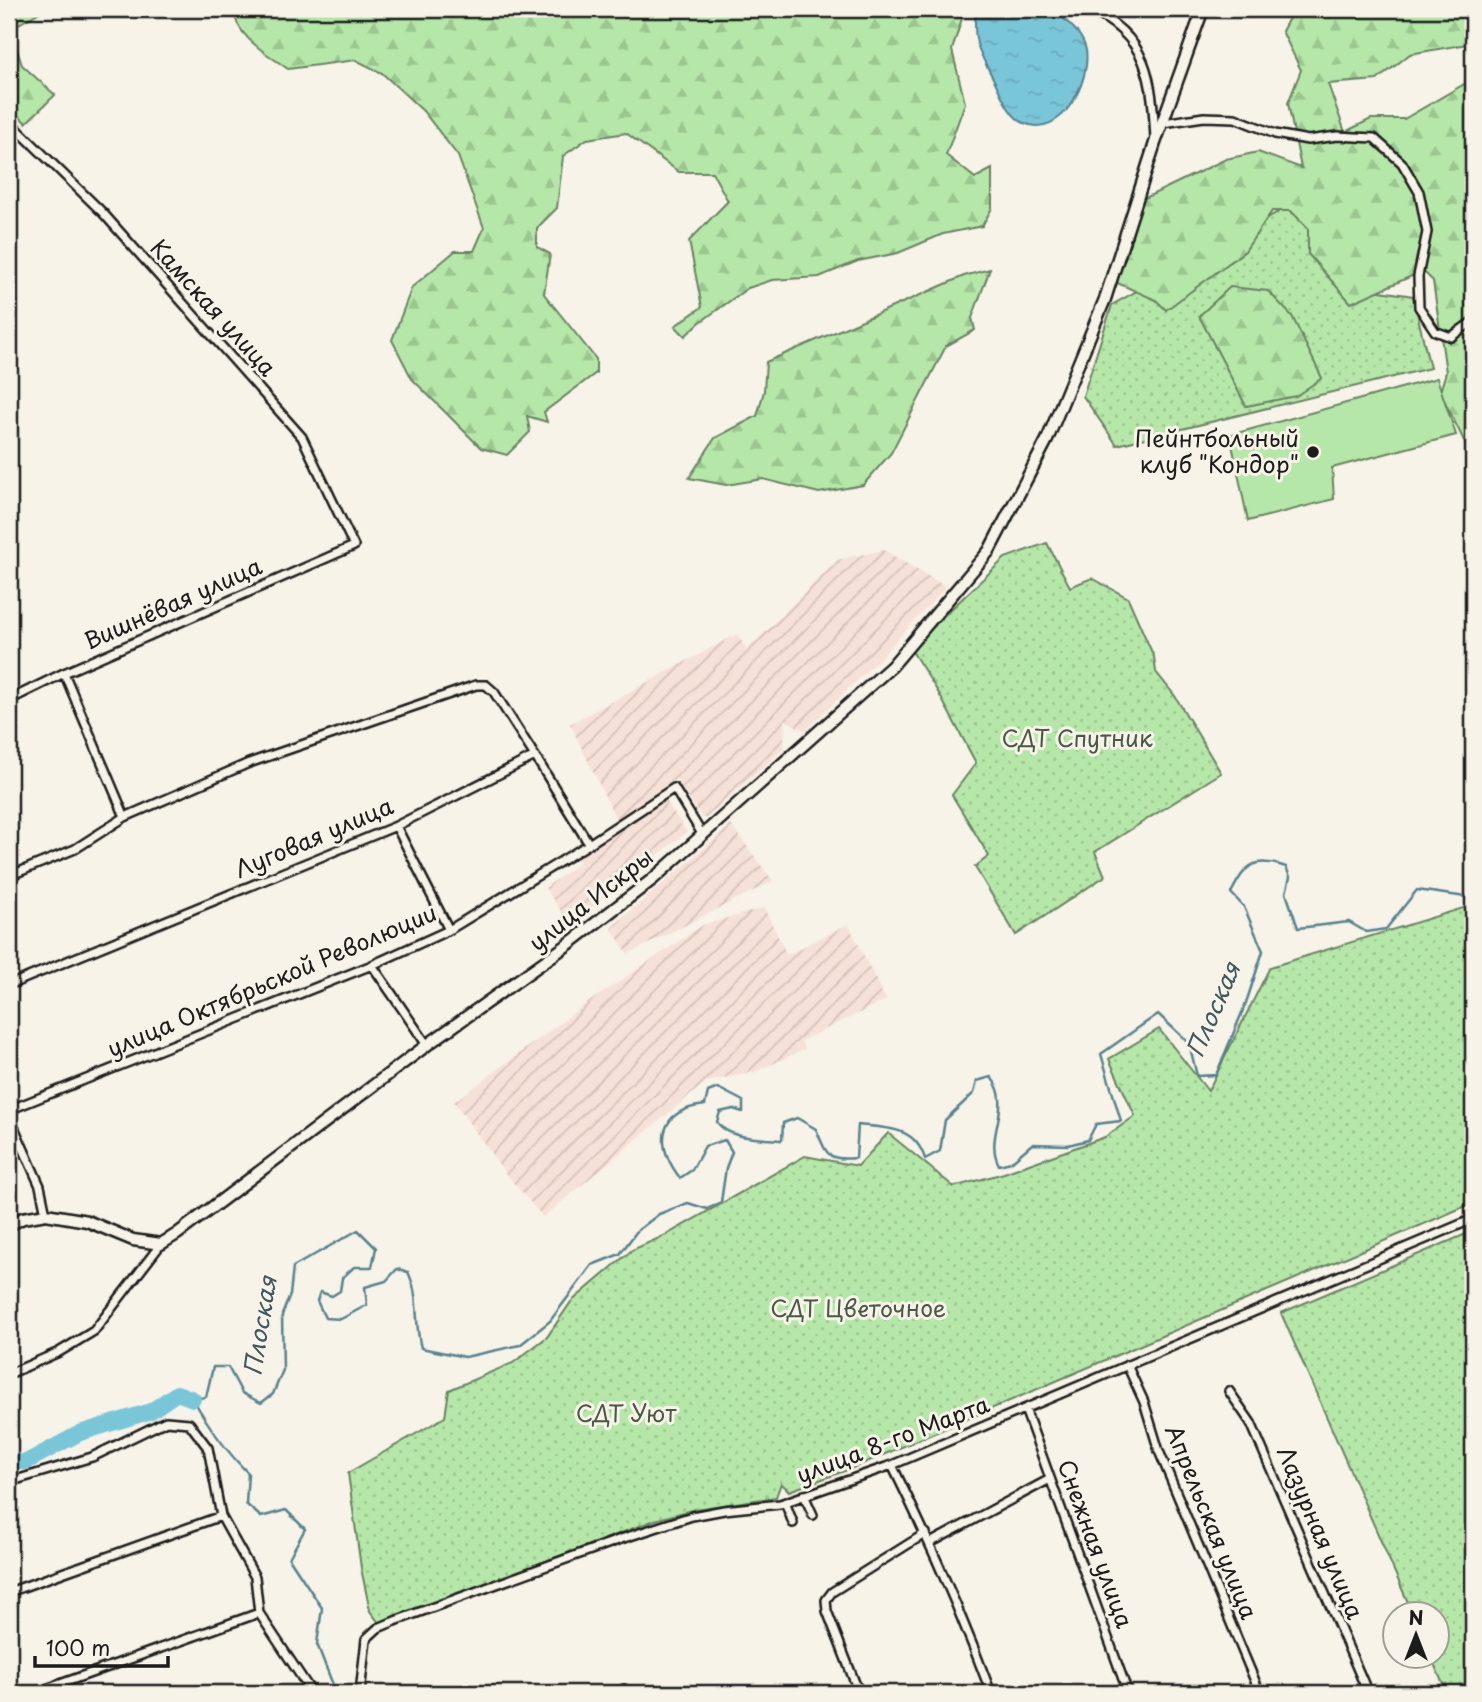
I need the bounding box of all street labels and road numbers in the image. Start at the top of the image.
street label: Камская улица [143,231,286,384]
street label: Вишнёвая улица [78,547,267,658]
street label: Луговая улица [229,787,399,886]
street label: улица Искры [520,839,660,959]
street label: улица Октябрьской Революции [101,894,442,1065]
street label: улица 8-го Марта [791,1386,994,1492]
street label: Апрельская улица [1157,1419,1268,1625]
street label: Лазурная улица [1269,1441,1374,1625]
street label: Снежная улица [1050,1454,1143,1633]

